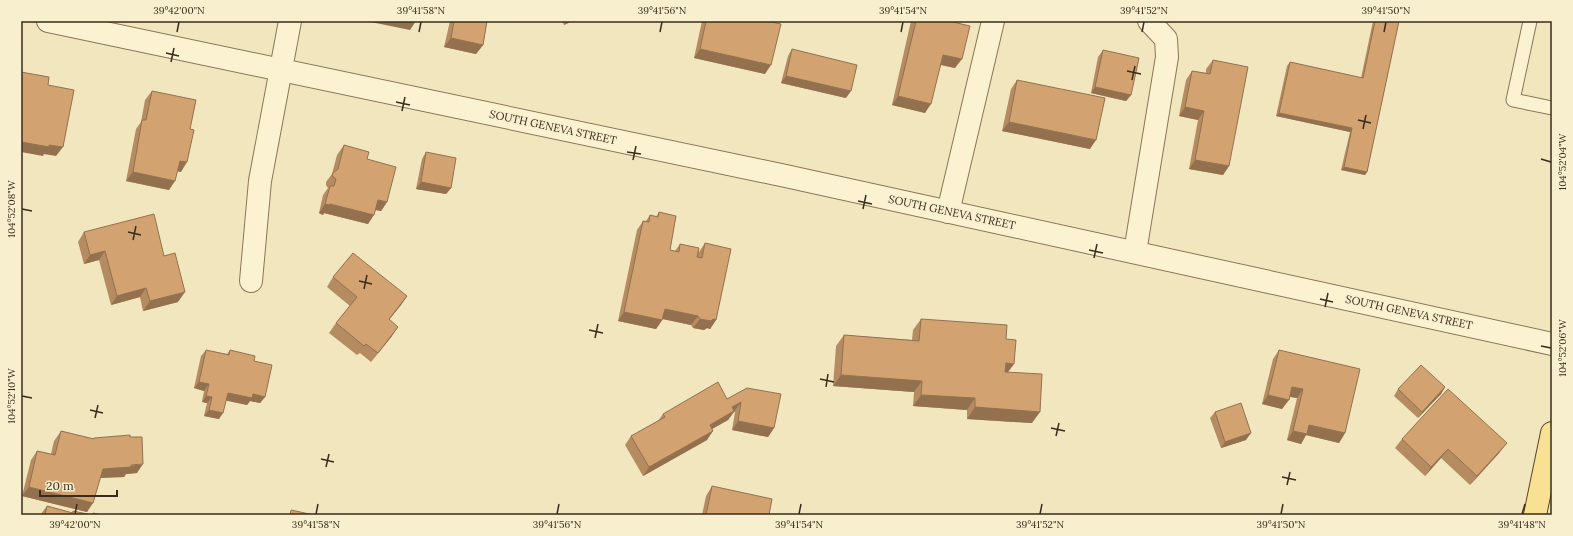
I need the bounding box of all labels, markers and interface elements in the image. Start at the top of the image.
text: 39°42'00"N [153,4,205,17]
text: 39°41'58"N [397,4,446,17]
text: 39°41'56"N [638,4,687,17]
text: 39°41'54"N [879,4,927,17]
text: 39°41'52"N [1120,4,1168,17]
text: 39°41'50"N [1362,4,1411,17]
street label: SOUTH GENEVA STREET [488,107,618,147]
text: 104°52'04"W [1556,132,1569,191]
text: 104°52'08"W [5,179,18,238]
street label: SOUTH GENEVA STREET [887,192,1017,232]
street label: SOUTH GENEVA STREET [1344,292,1474,332]
text: 104°52'06"W [1556,318,1569,377]
text: 104°52'10"W [5,367,18,424]
scale bar [40,472,117,498]
text: 20 m [46,478,74,493]
text: 39°42'00"N [49,518,101,531]
text: 39°41'58"N [292,518,341,531]
text: 39°41'56"N [533,518,582,531]
text: 39°41'54"N [775,518,823,531]
text: 39°41'52"N [1016,518,1064,531]
text: 39°41'50"N [1257,518,1306,531]
text: 39°41'48"N [1498,518,1546,531]

